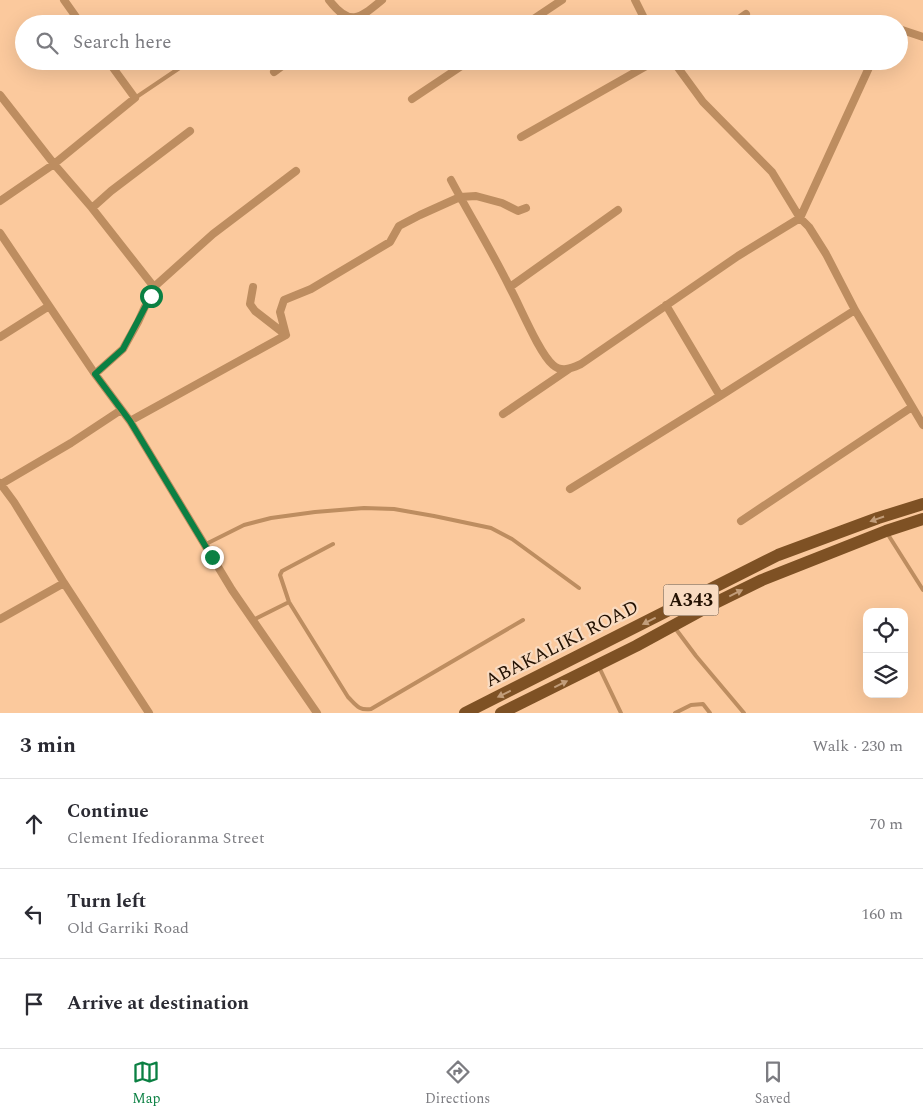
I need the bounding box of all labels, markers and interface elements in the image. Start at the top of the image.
search box [15,15,908,70]
text: Search here [73,28,172,57]
icon: search [33,29,61,57]
route start [140,285,163,308]
one-way arrow [869,516,884,523]
route end [201,546,224,569]
road number: A343 [664,584,718,616]
one-way arrow [729,589,743,597]
street label: ABAKALIKI ROAD [480,593,644,695]
map controls [863,608,908,698]
button: locate [863,608,908,653]
one-way arrow [642,617,656,625]
button: layers [863,653,908,698]
one-way arrow [554,680,568,688]
one-way arrow [497,690,511,698]
text: 3 min [20,730,76,762]
text: Walk · 230 m [812,734,903,758]
text: Continue [67,797,149,826]
icon: ahead [20,810,48,838]
text: 70 m [869,812,903,836]
text: Clement Ifedioranma Street [67,826,265,850]
text: Turn left [67,887,146,916]
icon: left [20,900,48,928]
text: 160 m [861,902,903,926]
text: Old Garriki Road [67,916,189,940]
text: Arrive at destination [67,989,249,1018]
icon: arrive [20,990,48,1018]
tab: Map [132,1058,160,1109]
tab: Directions [425,1058,490,1109]
tab: Saved [755,1058,791,1109]

